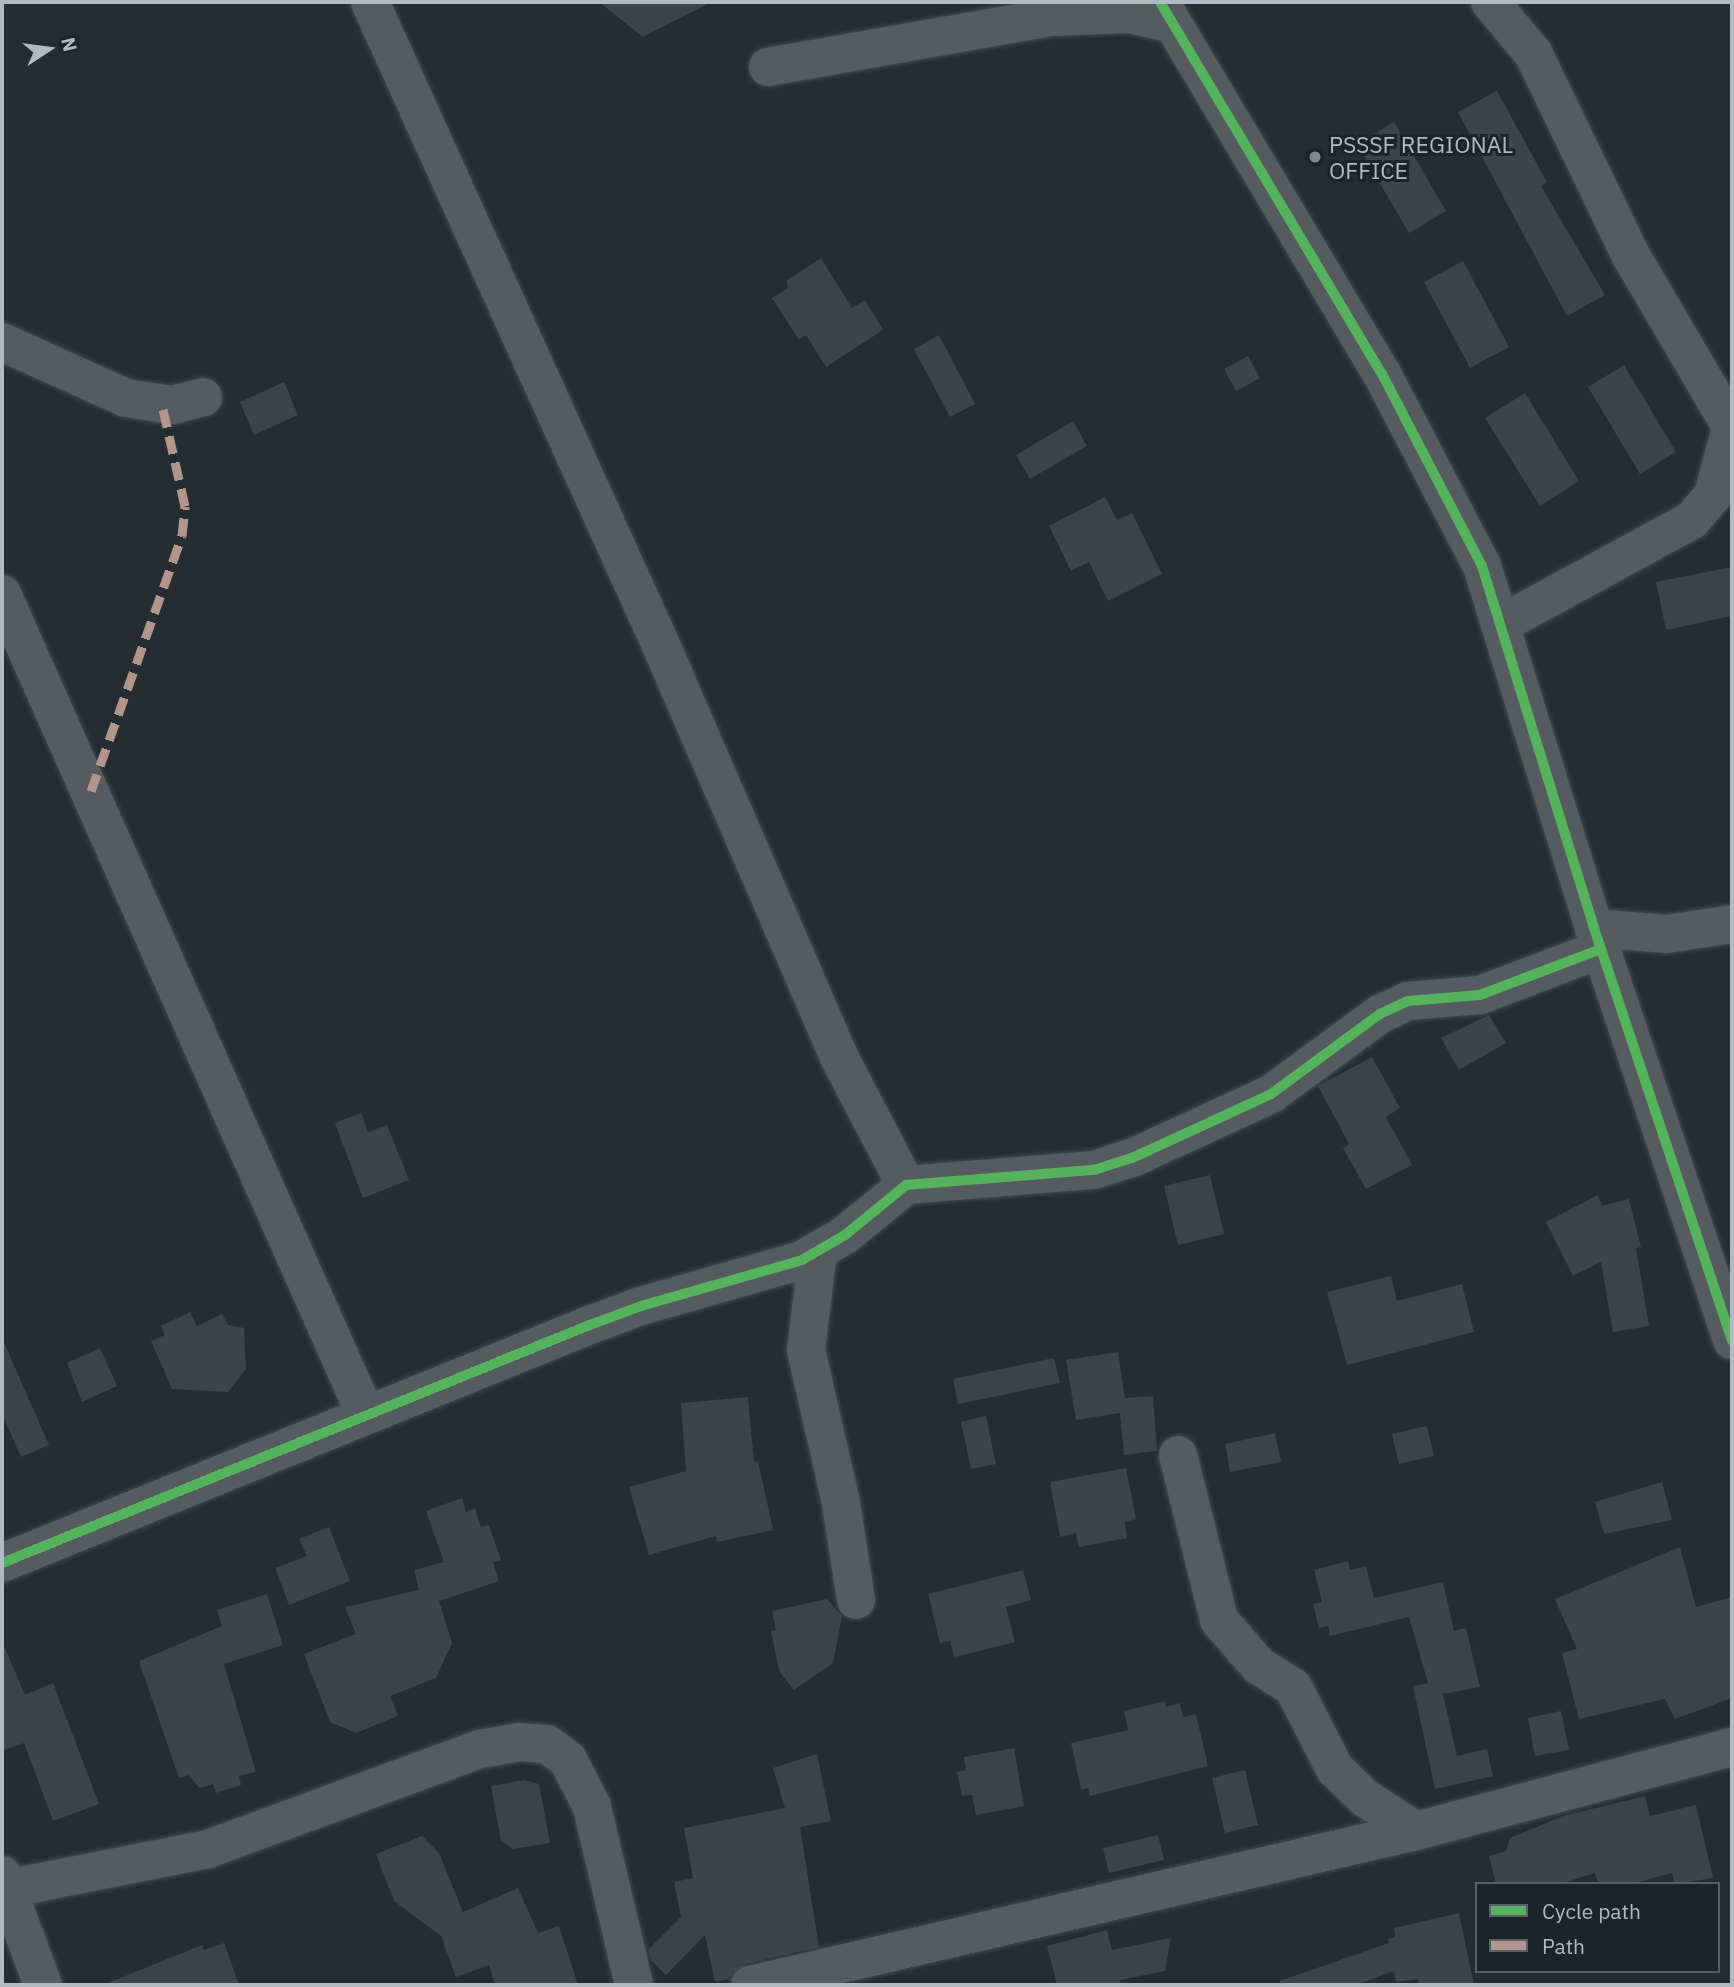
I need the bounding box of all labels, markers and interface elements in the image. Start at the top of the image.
north arrow [14,14,84,84]
text: N [56,35,83,54]
place label: PSSSF REGIONAL OFFICE [1329,130,1513,184]
marker: PSSSF REGIONAL OFFICE [1307,149,1323,165]
legend [1475,1882,1720,1973]
text: Cycle path [1542,1897,1641,1925]
text: Path [1542,1932,1585,1960]

